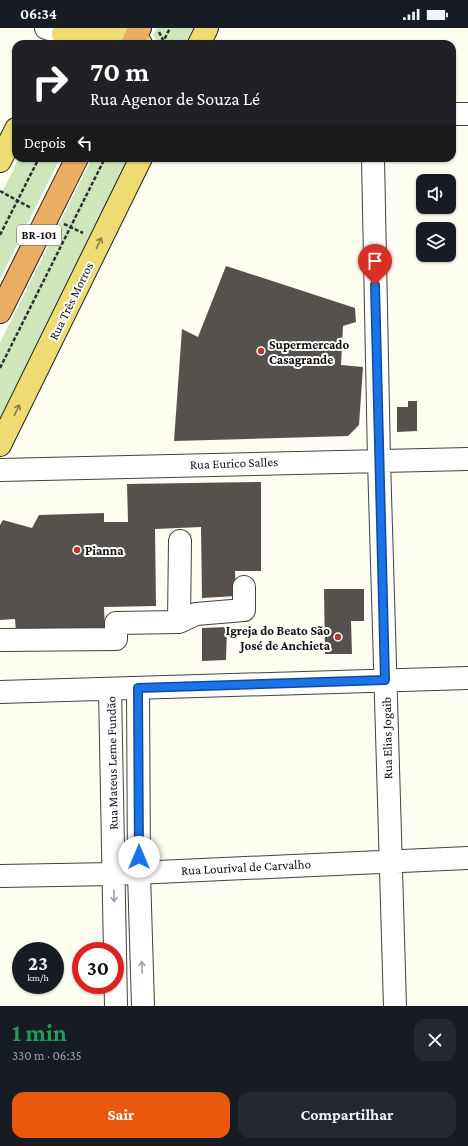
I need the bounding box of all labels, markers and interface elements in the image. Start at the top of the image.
text: 06:34 [20,6,57,22]
icon: right [24,56,76,108]
text: 70 m [90,56,149,87]
text: Rua Agenor de Souza Lé [90,89,260,109]
icon: left [74,132,96,154]
text: Depois [24,135,66,151]
map controls [416,174,456,262]
button: sound [416,174,456,214]
button: layers [416,222,456,262]
road number: BR-101 [17,225,61,245]
one-way arrow [96,237,104,249]
pin [358,244,392,285]
icon: arrive [364,250,386,272]
street label: Rua Três Morros [46,260,96,342]
place label: Supermercado Casagrande [269,337,349,367]
marker: Supermercado Casagrande [256,346,266,356]
one-way arrow [14,404,21,416]
street label: Rua Eurico Salles [190,454,278,472]
place label: Pianna [85,543,124,558]
marker: Pianna [72,545,82,555]
place label: Igreja do Beato São José de Anchieta [226,623,331,653]
marker: Igreja do Beato São José de Anchieta [333,632,343,642]
street label: Rua Mateus Leme Fundão [103,696,121,830]
street label: Rua Elias Jogaib [379,696,395,779]
position arrow [118,836,160,878]
street label: Rua Lourival de Carvalho [181,856,311,878]
one-way arrow [110,889,118,902]
speed limit sign: 30 [72,942,124,994]
text: 23 [28,952,48,974]
one-way arrow [139,961,146,974]
text: km/h [27,972,49,983]
text: 1 min [12,1019,67,1046]
button: close [414,1019,456,1061]
text: 330 m · 06:35 [12,1048,82,1063]
button: Sair [12,1092,230,1138]
button: Compartilhar [238,1092,456,1138]

